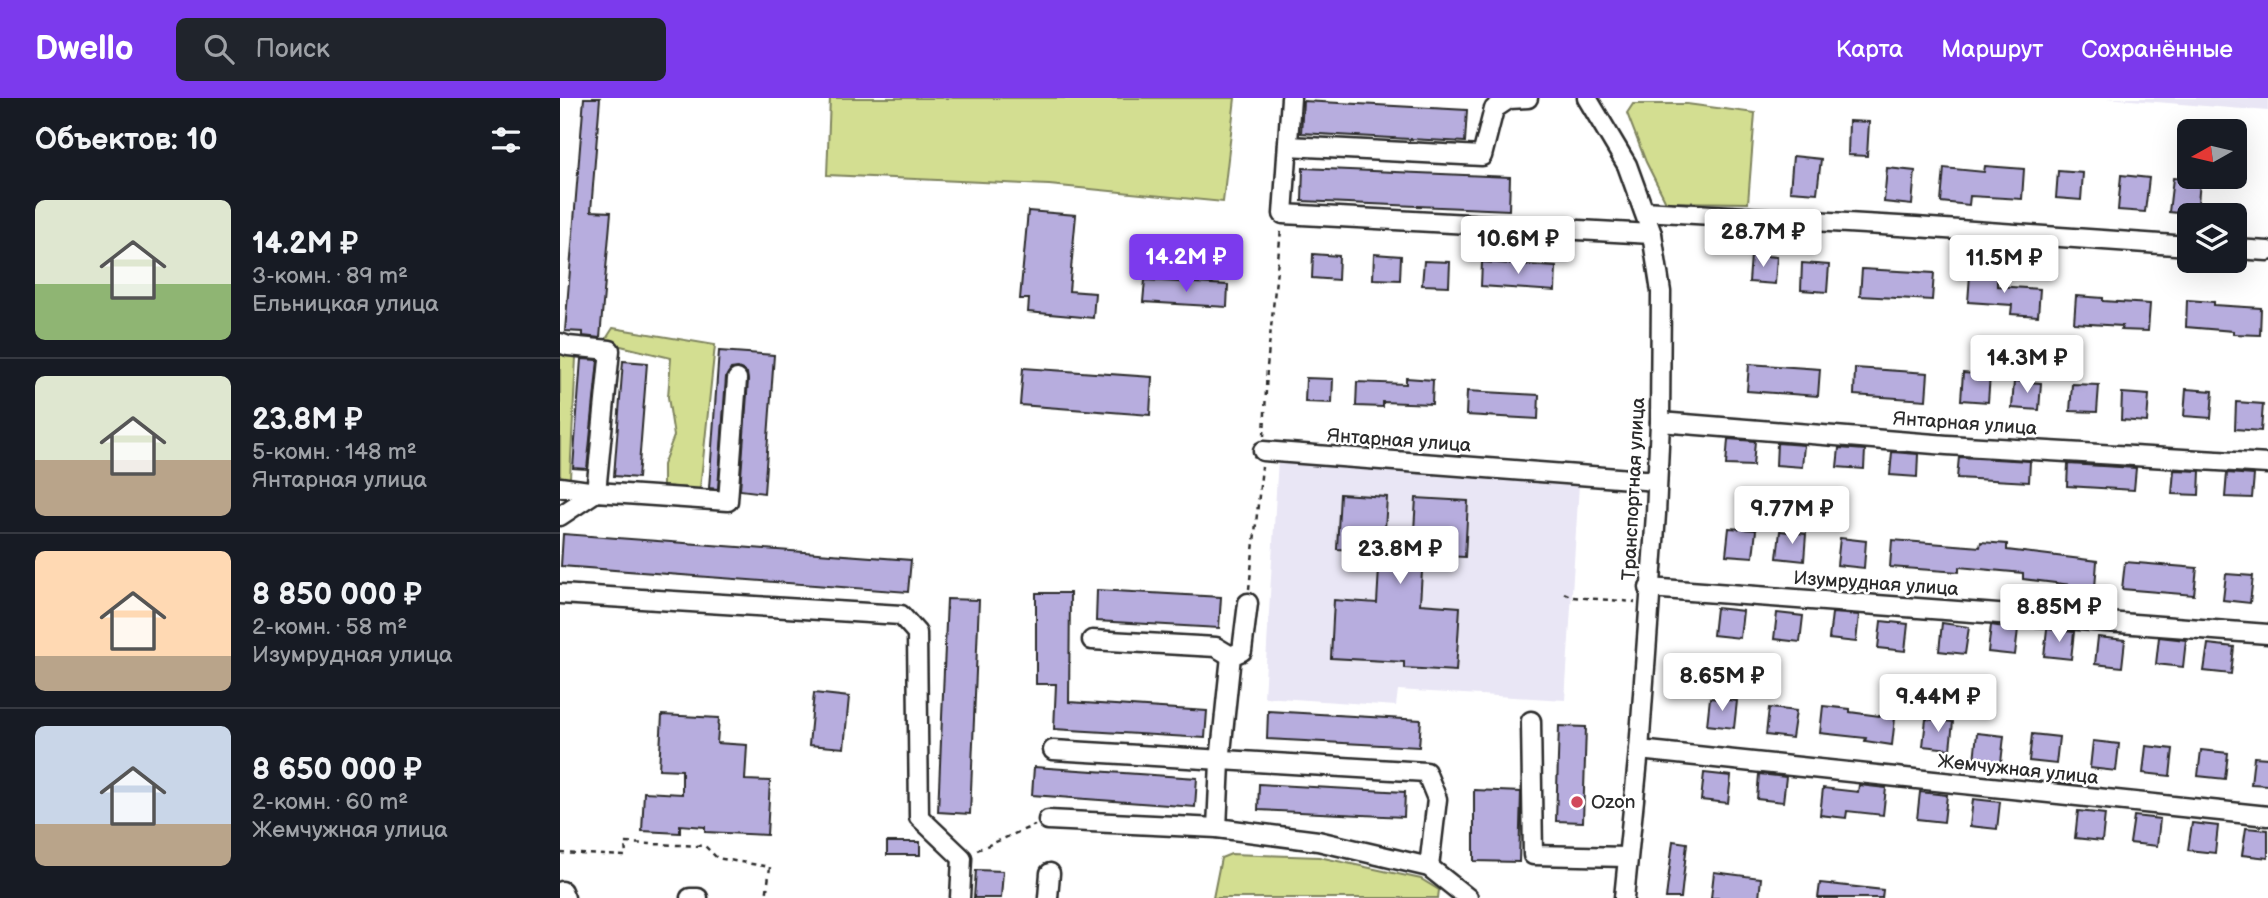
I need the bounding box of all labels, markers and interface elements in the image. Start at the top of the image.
search box [176,18,666,81]
text: Dwello [35,29,134,69]
icon: search [200,30,238,68]
text: Поиск [256,34,330,65]
text: Карта [1836,35,1903,64]
text: Маршрут [1941,35,2043,64]
text: Сохранённые [2081,35,2233,64]
north arrow [2177,119,2247,189]
map controls [2177,119,2247,273]
icon: filters [487,121,525,159]
text: Объектов: 10 [35,122,218,158]
button: layers [2177,203,2247,273]
pin: 28.7M ₽ [1698,209,1828,269]
pin: 10.6M ₽ [1453,216,1583,276]
text: 28.7M ₽ [1721,218,1805,246]
text: 10.6M ₽ [1477,225,1559,253]
text: 14.2M ₽ [252,226,358,262]
icon: home [91,228,175,312]
pin: 14.2M ₽ [1121,234,1251,294]
pin: 11.5M ₽ [1939,236,2069,295]
text: 14.2M ₽ [1145,243,1227,271]
text: 11.5M ₽ [1965,244,2043,272]
text: 3-комн. · 89 m² [252,262,408,290]
text: Ельницкая улица [252,290,439,318]
pin: 14.3M ₽ [1962,336,2092,395]
text: 14.3M ₽ [1986,344,2068,372]
street label: Транспортная улица [1618,397,1650,581]
text: 23.8M ₽ [252,402,363,438]
icon: home [91,404,175,488]
street label: Янтарная улица [1892,407,2038,441]
street label: Янтарная улица [1326,424,1472,458]
text: 5-комн. · 148 m² [252,438,417,466]
text: Янтарная улица [252,466,427,494]
pin: 9.77M ₽ [1727,486,1857,546]
text: 9.77M ₽ [1750,495,1834,523]
pin: 23.8M ₽ [1335,526,1465,586]
text: 23.8M ₽ [1358,535,1442,563]
street label: Изумрудная улица [1793,567,1959,601]
text: 8 850 000 ₽ [252,577,422,613]
icon: home [91,579,175,663]
pin: 8.85M ₽ [1994,584,2124,644]
text: 8.85M ₽ [2016,593,2102,621]
text: 2-комн. · 58 m² [252,613,407,641]
text: Изумрудная улица [252,641,453,669]
pin: 8.65M ₽ [1657,654,1787,713]
text: 8.65M ₽ [1679,662,1765,690]
pin: 9.44M ₽ [1873,674,2003,734]
text: 9.44M ₽ [1895,683,1981,711]
street label: Жемчужная улица [1936,750,2100,790]
text: 8 650 000 ₽ [252,752,422,788]
icon: home [91,754,175,838]
text: 2-комн. · 60 m² [252,788,408,816]
place label: Ozon [1591,791,1636,814]
marker: Ozon [1569,794,1585,810]
text: Жемчужная улица [252,816,448,844]

